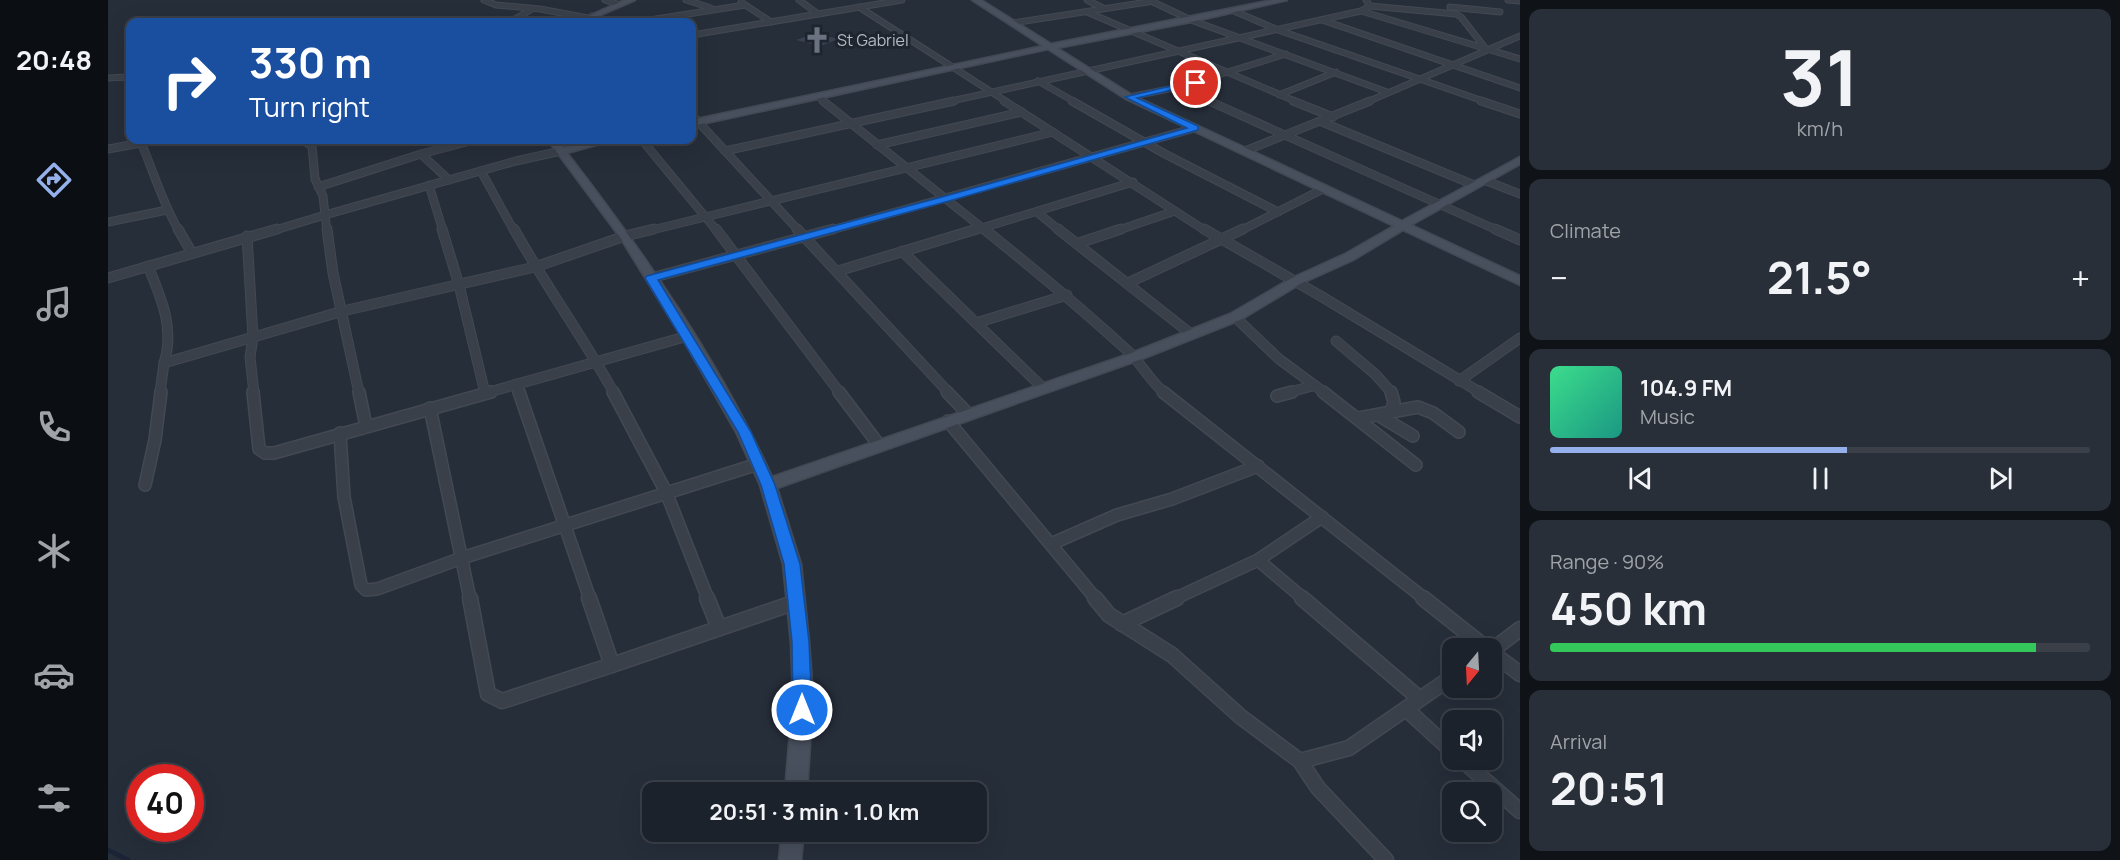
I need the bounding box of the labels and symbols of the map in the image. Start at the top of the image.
church icon: St Gabriel [802,25,832,55]
place label: St Gabriel [837,29,909,51]
pin [1170,57,1221,108]
north arrow [1442,638,1502,698]
position arrow [770,678,834,742]
speed limit sign: 40 [126,764,204,842]

